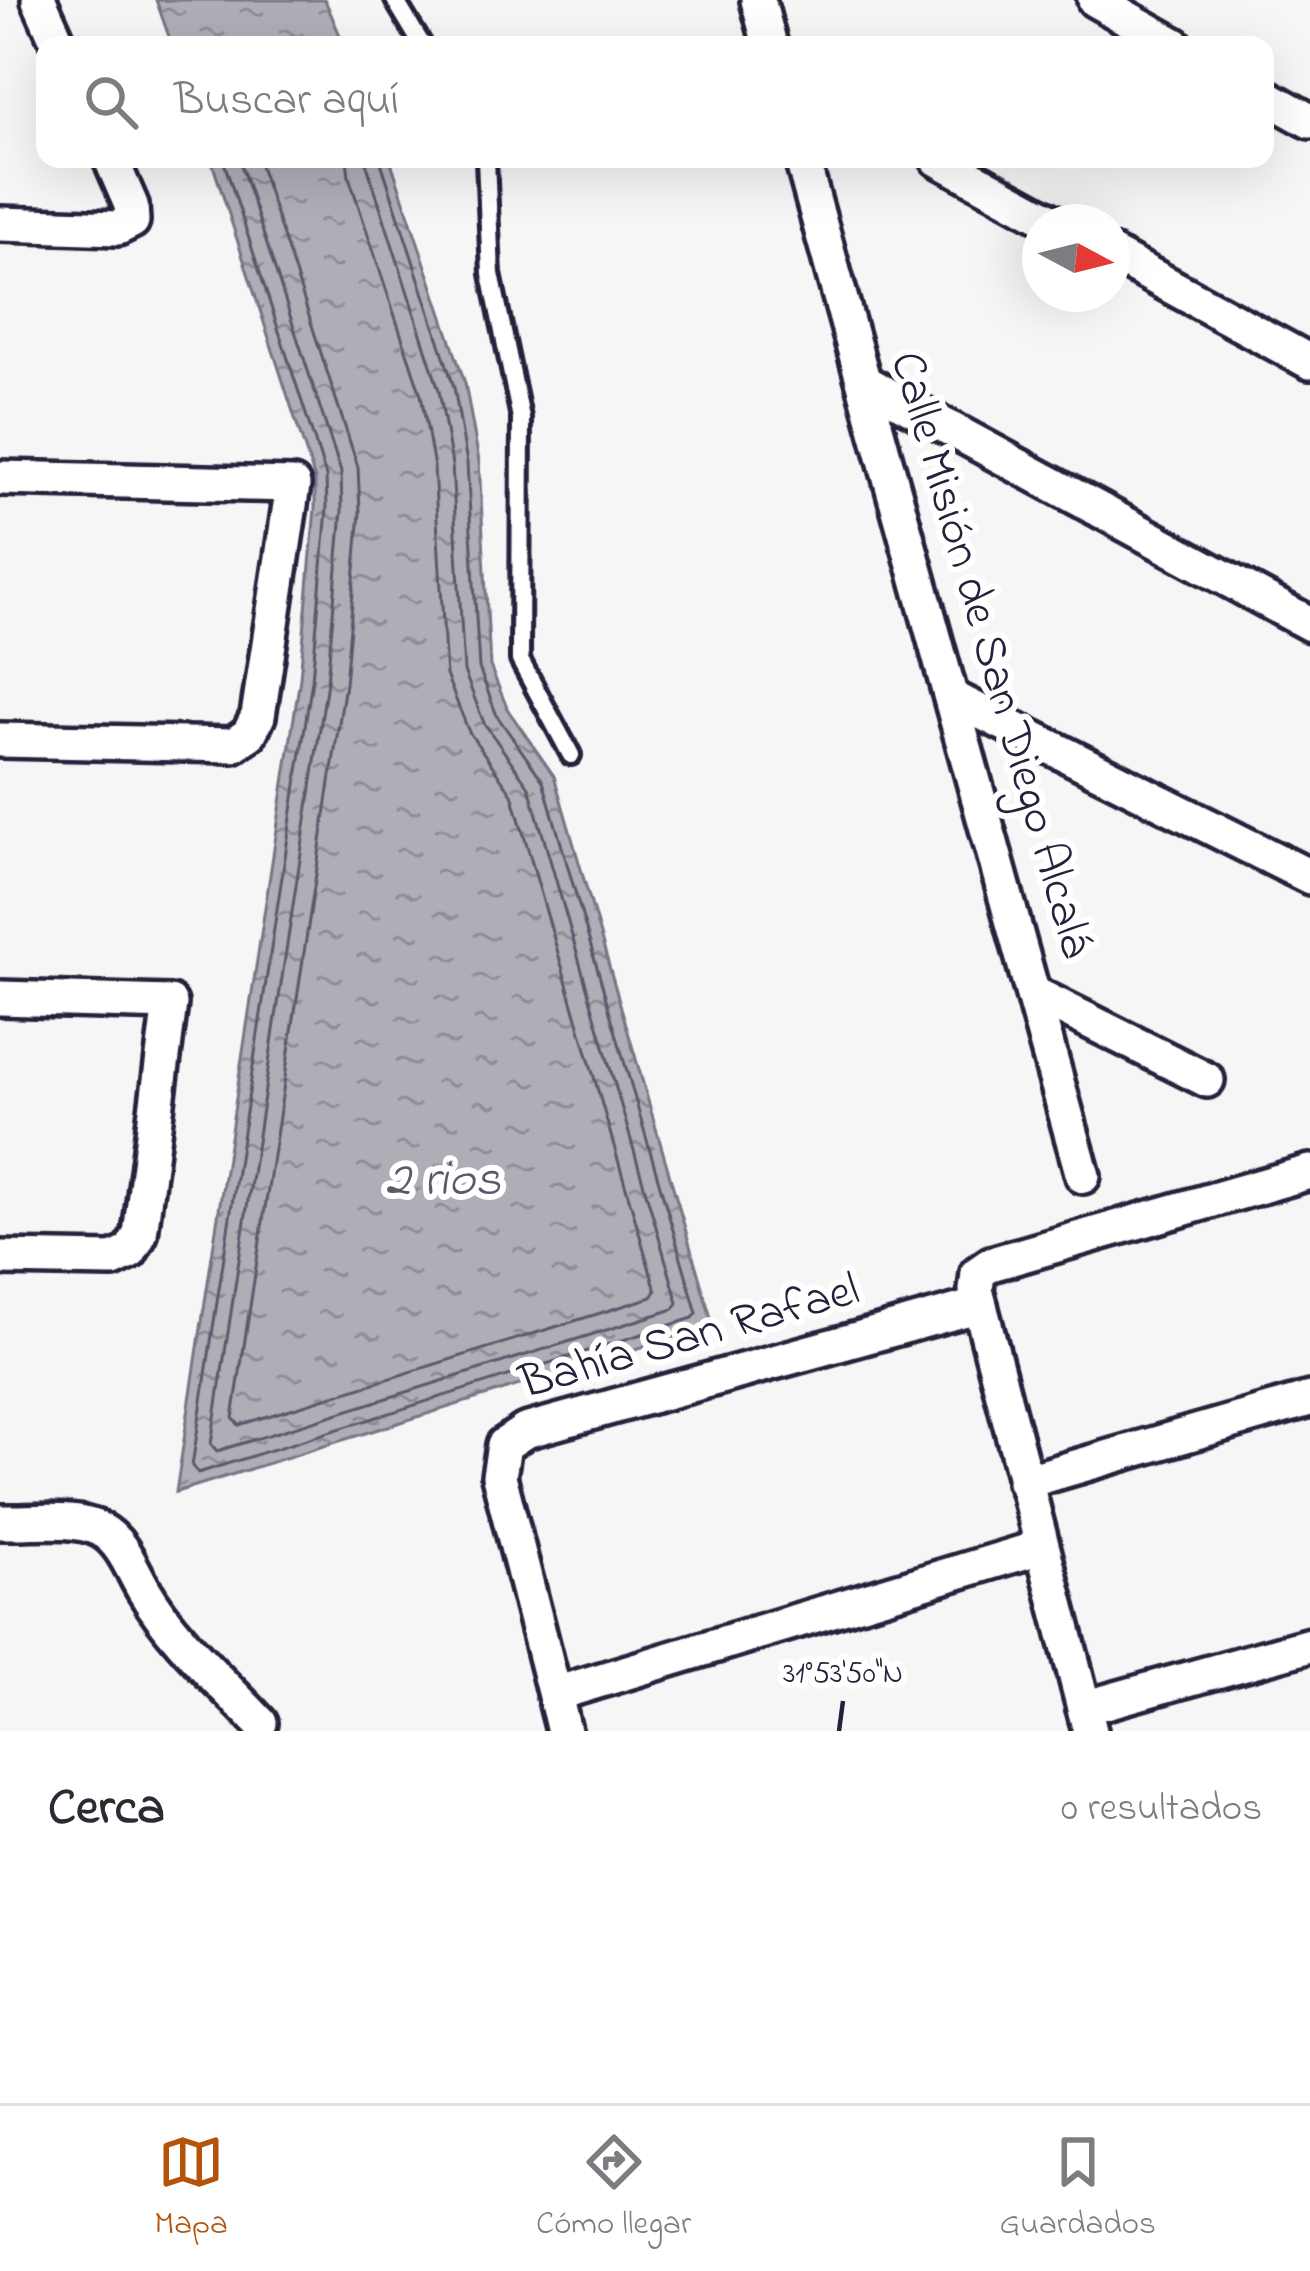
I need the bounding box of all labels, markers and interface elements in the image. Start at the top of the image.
search box [36,36,1274,168]
icon: search [78,69,144,135]
text: Buscar aquí [174,69,399,135]
north arrow [1022,204,1130,312]
street label: Calle Misión de San Diego Alcalá [869,344,1110,966]
water label: 2 rios [385,1144,501,1219]
street label: Bahía San Rafael [511,1256,868,1420]
text: 31°53'50"N [783,1653,903,1697]
text: Cerca [48,1772,165,1847]
text: 0 resultados [1061,1781,1262,1838]
tab: Mapa [154,2129,228,2249]
tab: Cómo llegar [536,2129,691,2249]
tab: Guardados [999,2129,1156,2249]

